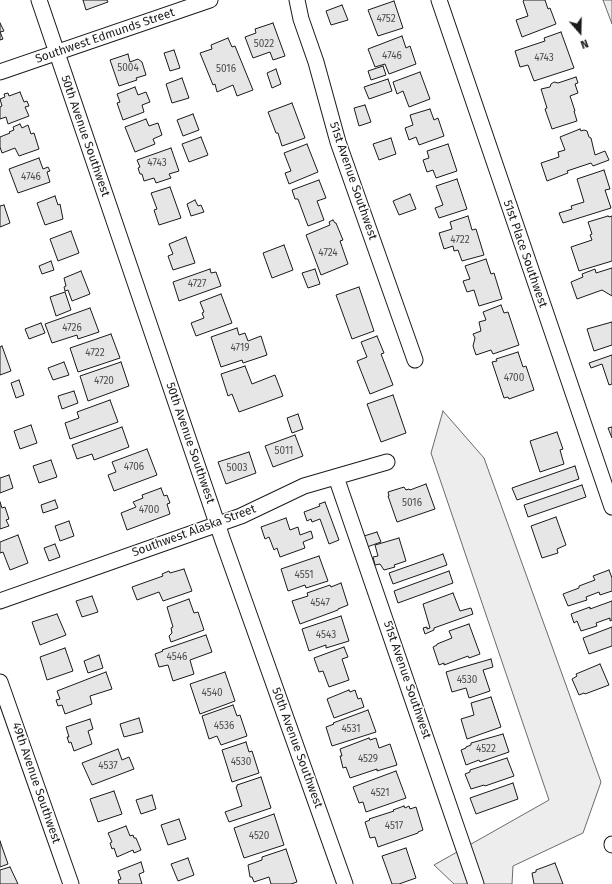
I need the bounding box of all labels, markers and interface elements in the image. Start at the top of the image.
street label: Southwest Edmunds Street [33,5,177,67]
north arrow [560,12,600,52]
house number: 4752 [376,13,396,25]
text: N [579,36,590,51]
house number: 5022 [254,38,274,50]
house number: 4746 [382,50,402,62]
house number: 4743 [534,52,554,64]
house number: 5004 [117,62,139,74]
house number: 5016 [216,63,236,75]
street label: 50th Avenue Southwest [57,74,113,198]
street label: 51st Avenue Southwest [326,120,380,242]
house number: 4743 [147,157,167,169]
house number: 4746 [21,171,41,183]
street label: 51st Place Southwest [500,198,550,310]
house number: 4722 [450,234,470,246]
house number: 4724 [318,247,338,259]
house number: 4727 [188,278,206,290]
house number: 4726 [62,322,82,334]
house number: 4719 [231,342,249,354]
house number: 4722 [85,347,105,359]
house number: 4700 [504,372,524,384]
house number: 4720 [94,375,114,387]
street label: 50th Avenue Southwest [162,381,218,505]
house number: 5011 [275,445,293,457]
house number: 4706 [124,461,144,473]
house number: 5003 [226,462,248,474]
house number: 5016 [402,497,422,509]
street label: Southwest Alaska Street [130,502,258,560]
house number: 4700 [139,504,159,516]
house number: 4551 [294,569,314,581]
house number: 4547 [310,597,330,609]
street label: 51st Avenue Southwest [380,619,434,741]
house number: 4543 [316,629,336,641]
house number: 4546 [167,651,187,663]
house number: 4530 [457,674,477,686]
street label: 50th Avenue Southwest [268,686,326,810]
house number: 4540 [201,687,223,699]
house number: 4536 [214,720,234,732]
street label: 49th Avenue Southwest [9,721,63,845]
house number: 4531 [341,723,361,735]
house number: 4522 [476,743,496,755]
house number: 4529 [358,753,378,765]
house number: 4530 [231,756,251,768]
house number: 4537 [98,760,118,772]
house number: 4521 [370,787,390,799]
house number: 4517 [385,820,403,832]
house number: 4520 [249,830,269,842]

